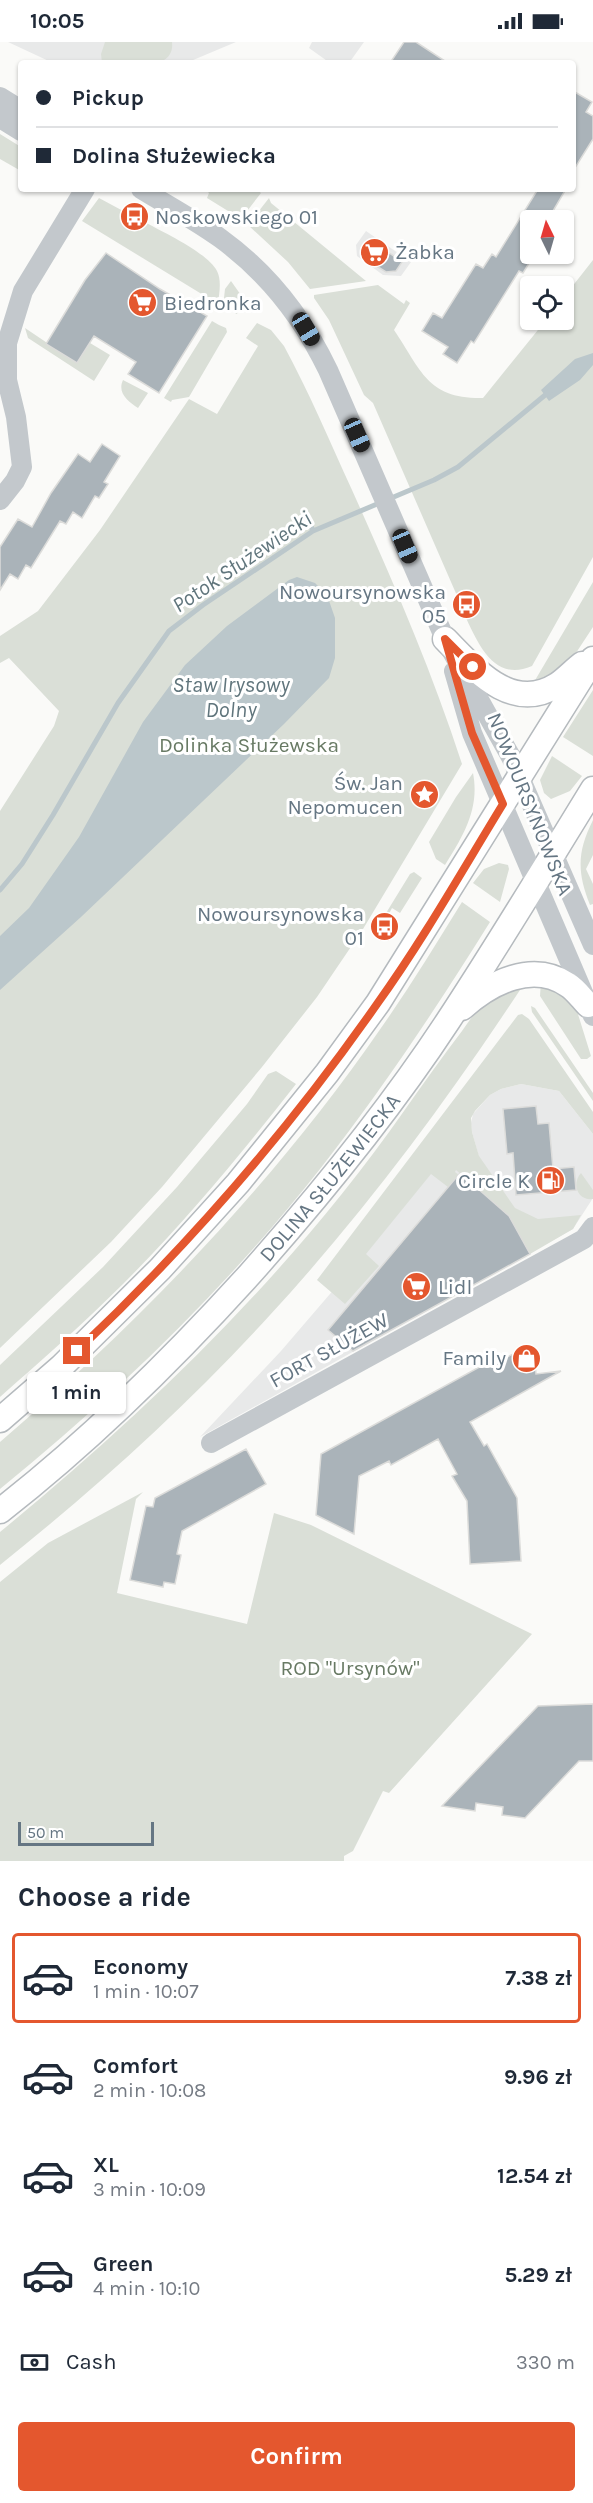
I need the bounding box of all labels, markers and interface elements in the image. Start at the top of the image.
text: 10:05 [30,8,84,34]
text: Pickup [72,85,144,111]
text: Dolina Służewiecka [72,143,276,169]
bus stop icon: Noskowskiego 01 [118,201,150,233]
place label: Noskowskiego 01 [155,205,318,229]
north arrow [520,210,574,264]
map controls [520,210,574,330]
supermarket icon: Żabka [358,236,390,268]
place label: Żabka [395,240,455,264]
button: locate [520,276,574,330]
supermarket icon: Biedronka [127,287,159,319]
place label: Biedronka [164,291,262,315]
car [289,309,323,349]
car [341,415,373,455]
water label: Potok Służewiecki [167,506,317,618]
car [390,526,420,566]
place label: Nowoursynowska 05 [279,580,446,628]
bus stop icon: Nowoursynowska 05 [451,588,483,620]
route start [459,653,486,680]
water label: Staw Irysowy Dolny [172,672,291,723]
street label: NOWOURSYNOWSKA [482,709,578,899]
park label: Dolinka Służewska [159,733,339,757]
place label: Św. Jan Nepomucen [287,771,403,819]
place icon: Św. Jan Nepomucen [408,779,440,811]
place label: Nowoursynowska 01 [197,902,364,950]
bus stop icon: Nowoursynowska 01 [369,910,401,942]
street label: DOLINA SŁUŻEWIECKA [255,1089,405,1267]
fuel station icon: Circle K [535,1165,567,1197]
place label: Circle K [458,1169,530,1193]
supermarket icon: Lidl [401,1271,433,1303]
place label: Lidl [438,1275,472,1299]
street label: FORT SŁUŻEW [265,1307,393,1393]
route end [63,1337,90,1364]
shop icon: Family [511,1342,543,1374]
place label: Family [442,1346,506,1370]
callout: 1 min [28,1372,127,1414]
text: 1 min [51,1381,102,1404]
park label: ROD "Ursynów" [280,1656,420,1680]
scale bar [18,1819,154,1846]
text: 50 m [27,1823,64,1842]
text: Choose a ride [18,1881,191,1913]
icon: car [21,1951,75,2005]
text: Economy [93,1954,188,1980]
text: 7.38 zł [505,1965,572,1991]
text: 1 min · 10:07 [93,1980,199,2003]
icon: car [21,2050,75,2104]
text: Comfort [93,2053,178,2079]
text: 9.96 zł [504,2064,572,2090]
text: 2 min · 10:08 [93,2079,206,2102]
icon: car [21,2149,75,2203]
text: XL [93,2152,119,2178]
text: 12.54 zł [497,2163,572,2189]
text: 3 min · 10:09 [93,2178,206,2201]
icon: car [21,2248,75,2302]
text: Green [93,2251,154,2277]
text: 5.29 zł [505,2262,572,2288]
text: 4 min · 10:10 [93,2277,200,2300]
icon: cash [18,2346,51,2379]
text: Cash [66,2349,116,2375]
text: 330 m [516,2351,575,2374]
button: Confirm [18,2422,575,2491]

